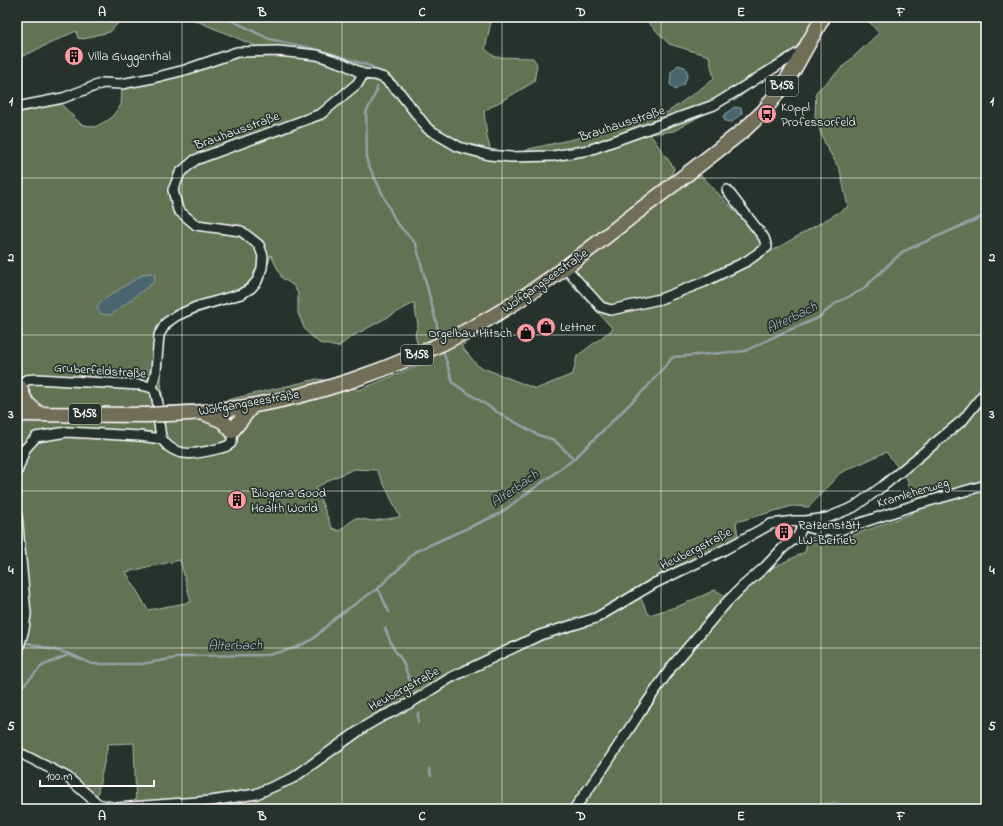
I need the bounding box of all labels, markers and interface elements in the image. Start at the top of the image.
text: A [98,3,106,22]
text: B [257,3,267,22]
text: C [418,3,426,22]
text: D [575,3,586,22]
text: E [737,3,745,22]
text: F [896,3,906,22]
building icon: Villa Guggenthal [63,45,85,67]
place label: Villa Guggenthal [87,47,171,67]
road number: B158 [766,76,798,96]
text: 1 [9,92,14,111]
text: 1 [990,92,995,111]
place label: Koppl Professorfeld [781,98,856,132]
street label: Brauhausstraße [576,101,667,147]
bus stop icon: Koppl Professorfeld [756,103,778,125]
street label: Brauhausstraße [191,107,282,156]
street label: Wolfgangseestraße [498,244,593,319]
text: 2 [7,248,15,267]
text: 2 [988,248,996,267]
water label: Alterbach [763,297,821,339]
shop icon: Lettner [535,316,557,338]
place label: Lettner [560,318,597,337]
shop icon: Orgelbau Hitsch [515,322,537,344]
place label: Orgelbau Hitsch [428,324,512,344]
road number: B158 [401,345,433,365]
street label: Gruberfeldstraße [53,358,147,384]
street label: Wolfgangseestraße [197,385,301,422]
road number: B158 [69,404,101,424]
text: 3 [7,405,14,424]
text: 3 [988,405,995,424]
water label: Alterbach [487,465,543,513]
street label: Kramlehenweg [875,473,952,514]
place label: Biogena Good Health World [250,484,327,518]
building icon: Biogena Good Health World [226,489,248,511]
place label: Ratzenstätt LW-Betrieb [798,516,861,550]
building icon: Ratzenstätt LW-Betrieb [773,521,795,543]
street label: Heubergstraße [657,523,736,576]
text: 4 [7,561,14,580]
text: 4 [988,561,995,580]
water label: Alterbach [208,635,263,657]
street label: Heubergstraße [365,662,443,717]
text: 5 [7,717,15,736]
text: 5 [988,717,996,736]
scale bar [40,762,154,788]
text: 100 m [46,768,73,786]
text: A [98,807,106,826]
text: B [257,807,267,826]
text: C [418,807,426,826]
text: D [575,807,586,826]
text: E [737,807,745,826]
text: F [896,807,906,826]

